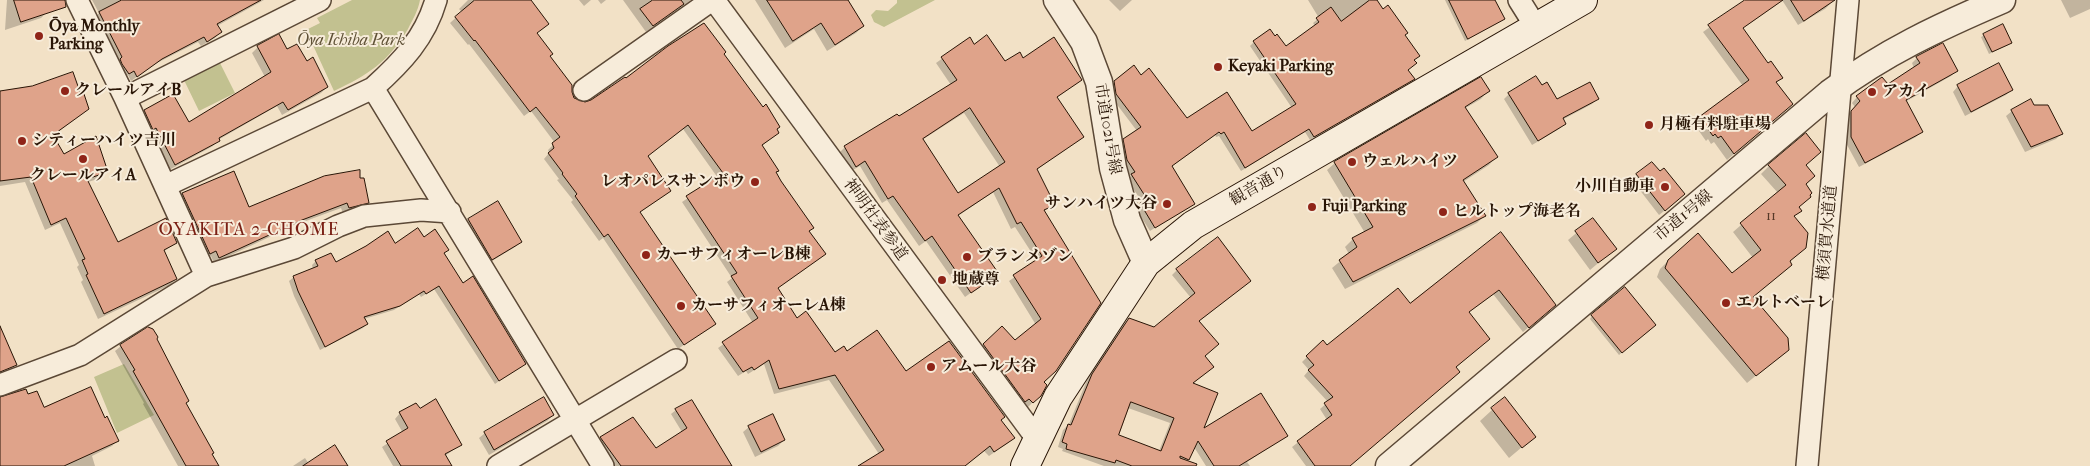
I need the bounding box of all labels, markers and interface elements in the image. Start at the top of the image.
place label: Ōya Monthly Parking [49,17,140,55]
marker: Ōya Monthly Parking [33,30,45,42]
park label: Ōya Ichiba Park [297,31,405,51]
place label: Keyaki Parking [1228,57,1334,77]
marker: Keyaki Parking [1212,61,1224,73]
place label: クレールアイB [75,81,181,101]
street label: 市道1021号線 [1090,82,1124,176]
place label: アカイ [1882,82,1930,102]
marker: クレールアイB [59,85,71,97]
marker: アカイ [1866,86,1878,98]
place label: 月極有料駐車場 [1659,115,1771,135]
marker: 月極有料駐車場 [1643,119,1655,131]
place label: シティーハイツ吉川 [32,131,176,151]
marker: シティーハイツ吉川 [16,135,28,147]
place label: ウェルハイツ [1362,152,1458,172]
marker: クレールアイA [77,153,89,165]
marker: ウェルハイツ [1346,156,1358,168]
street label: 観音通り [1226,162,1292,210]
place label: クレールアイA [30,166,136,186]
place label: レオパレスサンボウ [601,172,745,192]
marker: レオパレスサンボウ [749,176,761,188]
street label: 神明社表参道 [839,176,911,264]
place label: 小川自動車 [1575,177,1655,197]
marker: 小川自動車 [1659,181,1671,193]
street label: 横須賀水道道 [1814,184,1842,282]
street label: 市道1号線 [1651,186,1717,246]
place label: サンハイツ大谷 [1045,194,1157,214]
place label: Fuji Parking [1322,197,1406,217]
marker: サンハイツ大谷 [1161,198,1173,210]
marker: Fuji Parking [1306,201,1318,213]
place label: ヒルトップ海老名 [1453,202,1581,222]
marker: ヒルトップ海老名 [1437,206,1449,218]
house number: 11 [1766,209,1776,225]
district label: OYAKITA 2-CHOME [157,220,341,242]
place label: カーサフィオーレB棟 [656,245,810,265]
place label: ブランメゾン [977,247,1073,267]
marker: カーサフィオーレB棟 [640,249,652,261]
marker: ブランメゾン [961,251,973,263]
place label: 地蔵尊 [952,270,1000,290]
marker: 地蔵尊 [936,274,948,286]
place label: エルトベーレ [1736,293,1832,313]
place label: カーサフィオーレA棟 [691,296,845,316]
marker: エルトベーレ [1720,297,1732,309]
marker: カーサフィオーレA棟 [675,300,687,312]
place label: アムール大谷 [941,357,1036,377]
marker: アムール大谷 [925,361,937,373]

